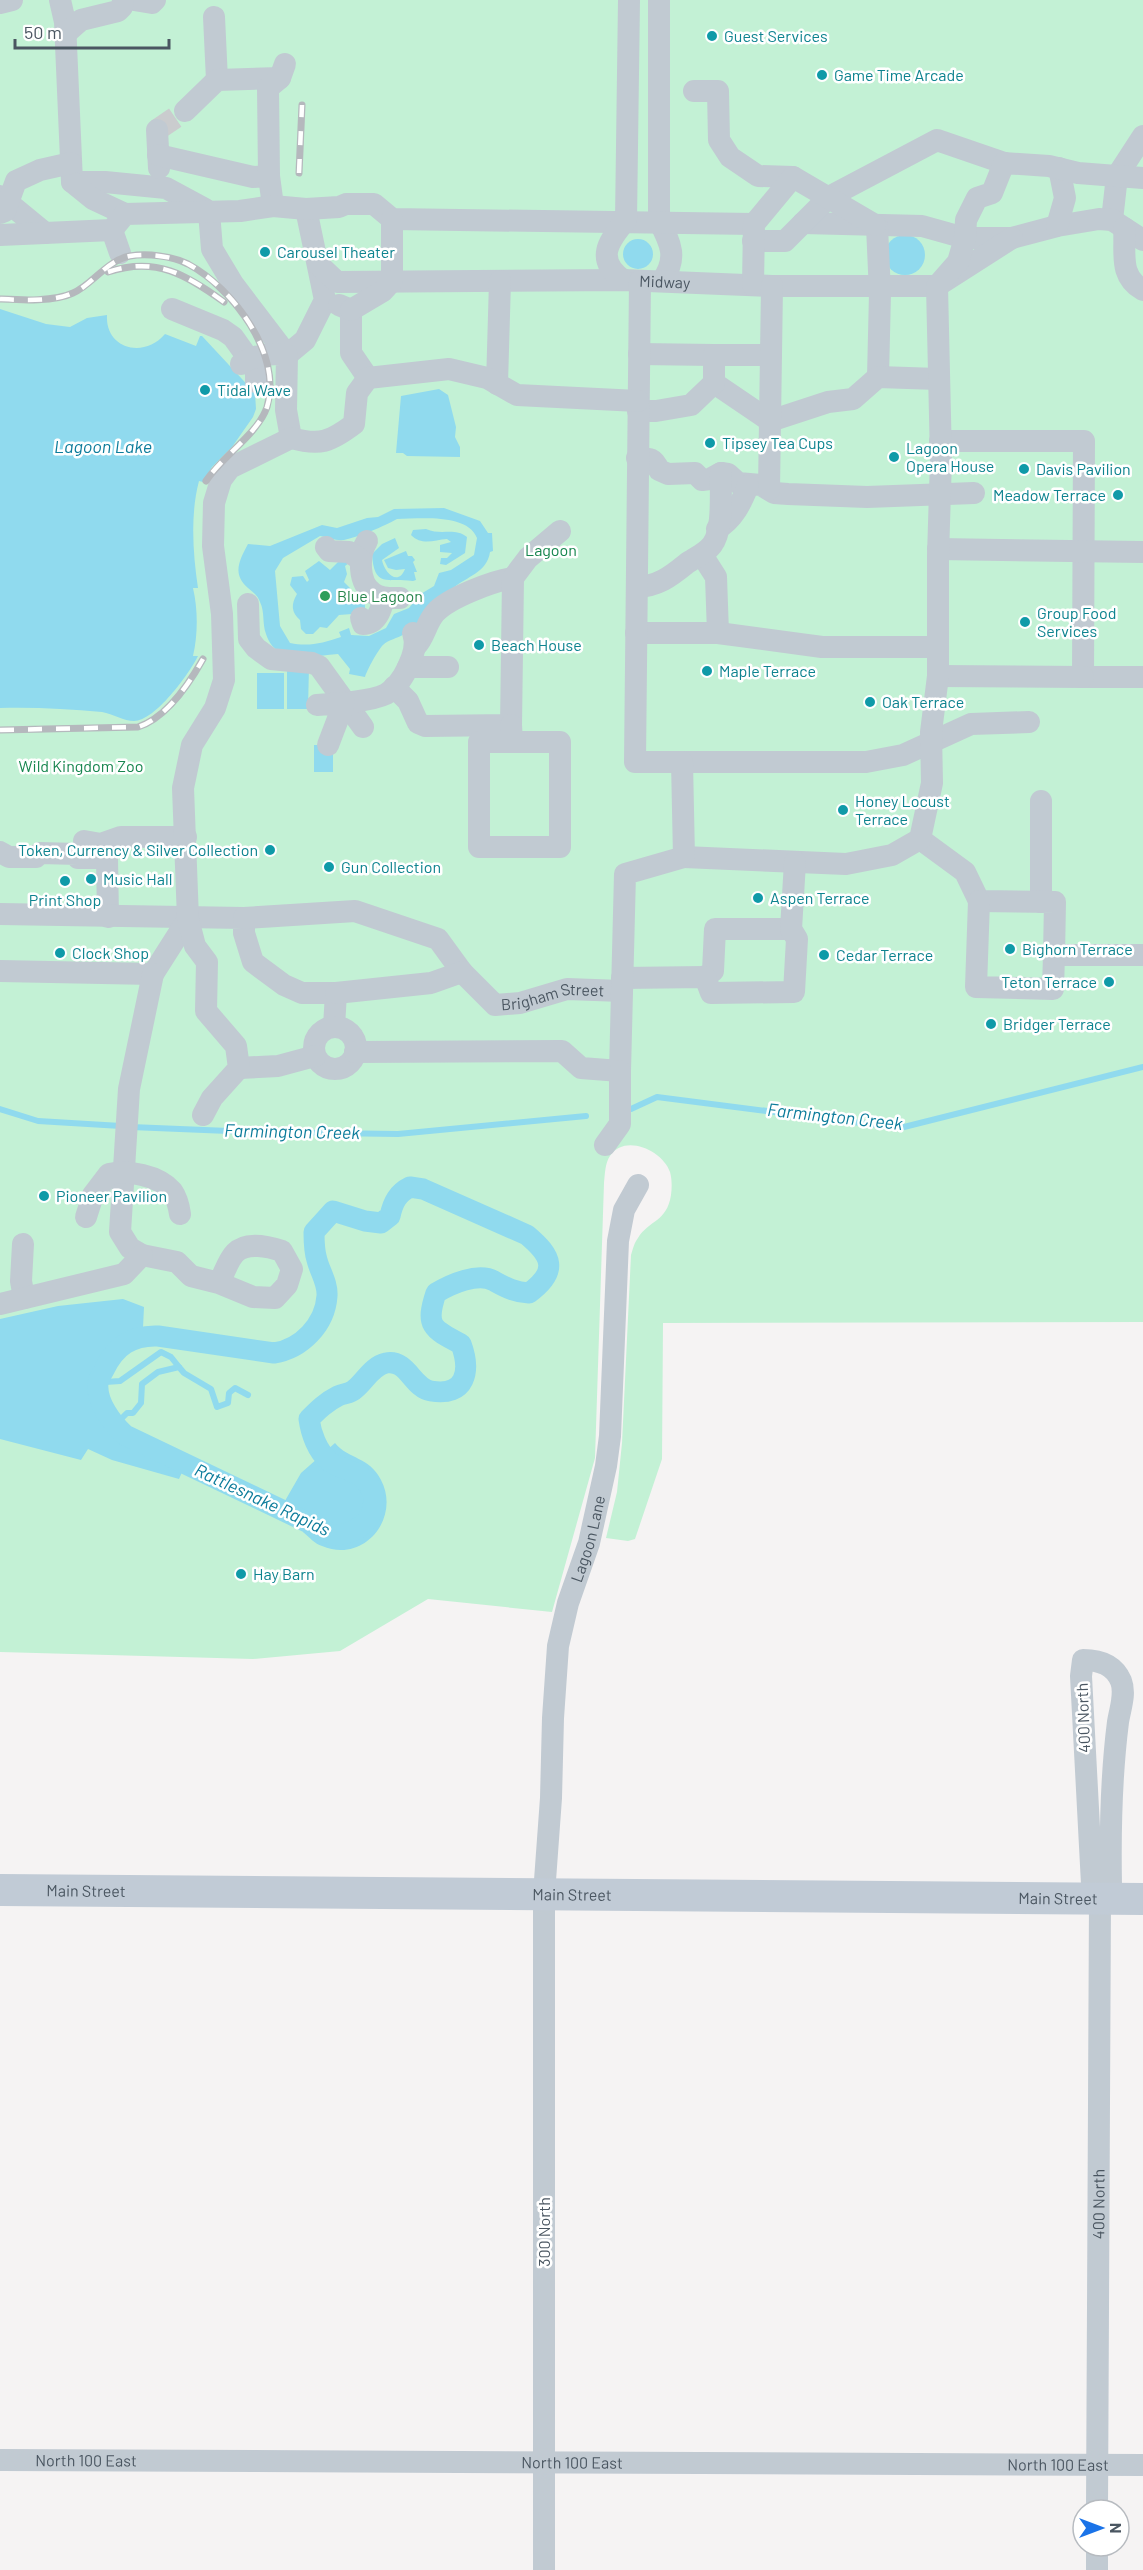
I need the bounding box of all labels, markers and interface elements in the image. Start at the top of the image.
scale bar [15,12,170,50]
text: 50 m [24,21,62,43]
place label: Guest Services [724,26,828,45]
marker: Guest Services [705,29,719,43]
place label: Game Time Arcade [834,65,964,84]
marker: Game Time Arcade [815,68,829,82]
place label: Carousel Theater [277,242,395,261]
marker: Carousel Theater [258,245,272,259]
street label: Midway [639,271,691,292]
place label: Tidal Wave [217,380,291,399]
marker: Tidal Wave [198,383,212,397]
place label: Tipsey Tea Cups [722,433,833,452]
water label: Lagoon Lake [54,435,152,457]
marker: Tipsey Tea Cups [703,436,717,450]
place label: Lagoon Opera House [906,438,994,475]
marker: Lagoon Opera House [887,450,901,464]
place label: Davis Pavilion [1036,459,1131,478]
marker: Davis Pavilion [1017,462,1031,476]
place label: Meadow Terrace [993,485,1106,504]
marker: Meadow Terrace [1111,488,1125,502]
park label: Lagoon [525,540,577,559]
place label: Blue Lagoon [337,586,423,605]
marker: Blue Lagoon [318,589,332,603]
place label: Group Food Services [1037,603,1117,640]
marker: Group Food Services [1018,615,1032,629]
place label: Beach House [491,635,582,654]
marker: Beach House [472,638,486,652]
place label: Maple Terrace [719,661,816,680]
marker: Maple Terrace [700,664,714,678]
place label: Oak Terrace [882,692,964,711]
marker: Oak Terrace [863,695,877,709]
park label: Wild Kingdom Zoo [19,756,143,775]
place label: Honey Locust Terrace [855,791,950,828]
marker: Honey Locust Terrace [836,803,850,817]
place label: Token, Currency & Silver Collection [18,840,258,859]
marker: Token, Currency & Silver Collection [263,843,277,857]
place label: Gun Collection [341,857,441,876]
marker: Gun Collection [322,860,336,874]
place label: Music Hall [103,869,172,888]
marker: Music Hall [84,872,98,886]
marker: Print Shop [58,874,72,888]
place label: Aspen Terrace [770,888,870,907]
place label: Print Shop [29,890,101,909]
marker: Aspen Terrace [751,891,765,905]
place label: Bighorn Terrace [1022,939,1133,958]
marker: Bighorn Terrace [1003,942,1017,956]
place label: Clock Shop [72,943,149,962]
place label: Cedar Terrace [836,945,933,964]
marker: Clock Shop [53,946,67,960]
marker: Cedar Terrace [817,948,831,962]
place label: Teton Terrace [1001,972,1097,991]
marker: Teton Terrace [1102,975,1116,989]
street label: Brigham Street [500,979,605,1013]
place label: Bridger Terrace [1003,1014,1111,1033]
marker: Bridger Terrace [984,1017,998,1031]
water label: Farmington Creek [766,1098,904,1134]
water label: Farmington Creek [224,1119,360,1143]
place label: Pioneer Pavilion [56,1186,167,1205]
marker: Pioneer Pavilion [37,1189,51,1203]
water label: Rattlesnake Rapids [191,1458,334,1540]
street label: Lagoon Lane [566,1493,608,1585]
place label: Hay Barn [253,1564,315,1583]
marker: Hay Barn [234,1567,248,1581]
street label: 400 North [1072,1683,1093,1753]
street label: Main Street [46,1880,126,1900]
street label: Main Street [532,1884,612,1904]
street label: Main Street [1018,1888,1098,1908]
street label: 400 North [1088,2169,1108,2239]
street label: 300 North [534,2197,553,2267]
street label: North 100 East [35,2450,137,2470]
street label: North 100 East [521,2452,623,2472]
street label: North 100 East [1007,2454,1109,2474]
north arrow [1071,2498,1131,2558]
text: N [1107,2523,1126,2533]

